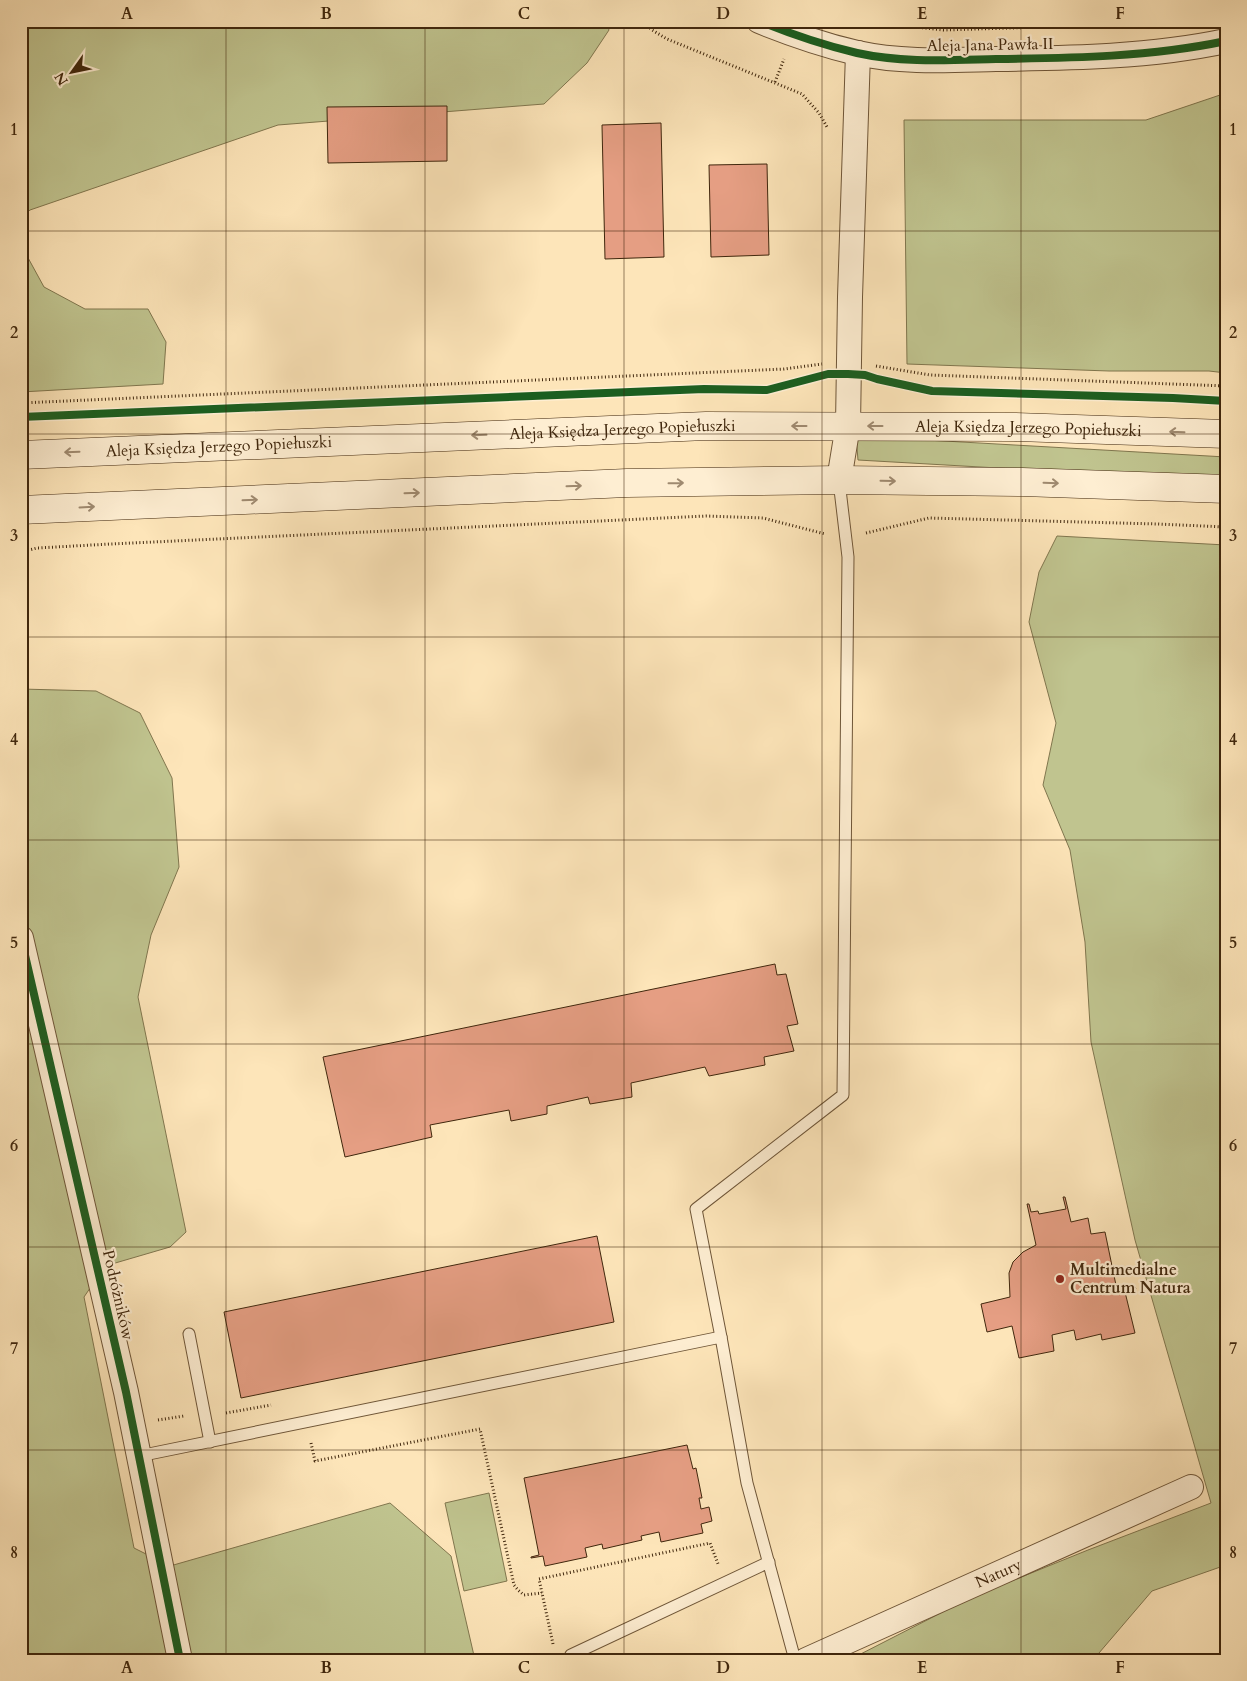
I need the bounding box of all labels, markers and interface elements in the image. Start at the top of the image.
text: A [121,3,133,25]
text: B [320,3,332,25]
text: C [518,3,530,25]
text: D [716,3,730,25]
text: E [917,3,927,25]
text: F [1115,3,1125,25]
street label: Aleja Jana Pawła II [926,33,1054,57]
north arrow [48,48,98,98]
text: N [50,69,73,89]
text: 1 [10,119,18,141]
text: 1 [1229,119,1237,141]
text: 2 [10,322,18,344]
text: 2 [1229,322,1237,344]
street label: Aleja Księdza Jerzego Popiełuszki [509,415,736,445]
street label: Aleja Księdza Jerzego Popiełuszki [915,416,1142,442]
one-way arrow [791,421,808,431]
one-way arrow [867,421,883,431]
one-way arrow [1169,428,1185,437]
one-way arrow [471,430,488,440]
street label: Aleja Księdza Jerzego Popiełuszki [105,431,333,462]
one-way arrow [64,448,80,457]
one-way arrow [880,476,896,485]
one-way arrow [668,478,684,488]
one-way arrow [1042,478,1058,488]
one-way arrow [566,481,582,490]
one-way arrow [404,488,420,497]
one-way arrow [242,495,258,504]
one-way arrow [79,502,95,511]
text: 3 [10,525,18,547]
text: 3 [1229,525,1237,547]
text: 4 [10,729,18,751]
text: 4 [1229,729,1237,751]
text: 5 [10,932,18,954]
text: 5 [1229,932,1237,954]
text: 6 [10,1135,18,1157]
text: 6 [1229,1135,1237,1157]
street label: Podróżników [97,1248,139,1342]
place label: Multimedialne Centrum Natura [1070,1259,1191,1299]
marker: Multimedialne Centrum Natura [1054,1273,1066,1285]
text: 7 [10,1338,18,1360]
text: 7 [1229,1338,1237,1360]
text: 8 [10,1542,18,1564]
text: 8 [1229,1542,1237,1564]
street label: Natury [972,1553,1026,1594]
text: A [121,1657,133,1679]
text: B [320,1657,332,1679]
text: C [518,1657,530,1679]
text: D [716,1657,730,1679]
text: E [917,1657,927,1679]
text: F [1115,1657,1125,1679]

